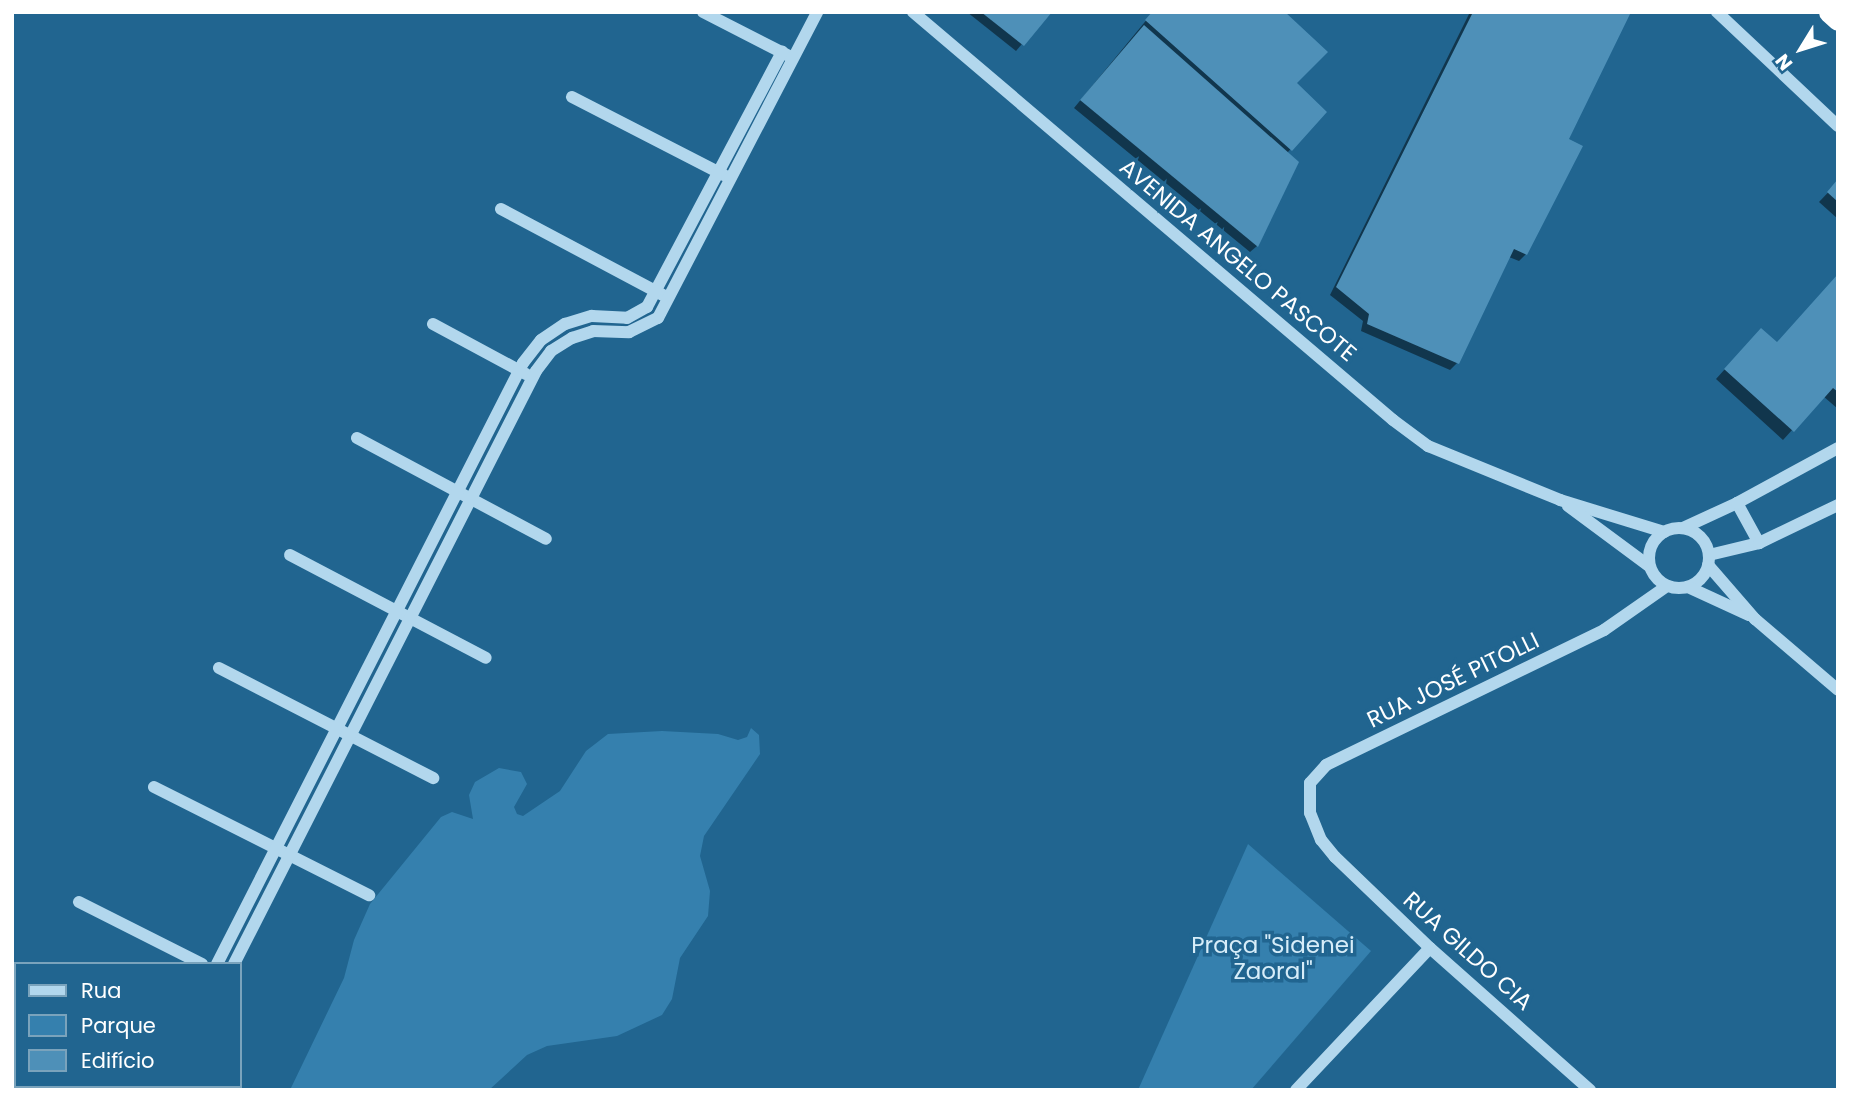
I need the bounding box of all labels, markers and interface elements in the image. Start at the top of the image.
north arrow [1766,14,1836,84]
text: N [1769,48,1799,76]
street label: AVENIDA ANGELO PASCOTE [1114,153,1362,367]
street label: RUA JOSÉ PITOLLI [1363,626,1543,734]
street label: RUA GILDO CIA [1398,886,1538,1016]
park label: Praça "Sidenei Zaoral" [1191,931,1355,985]
legend [14,962,242,1088]
text: Rua [81,976,121,1005]
text: Parque [81,1011,156,1040]
text: Edifício [81,1046,155,1075]

